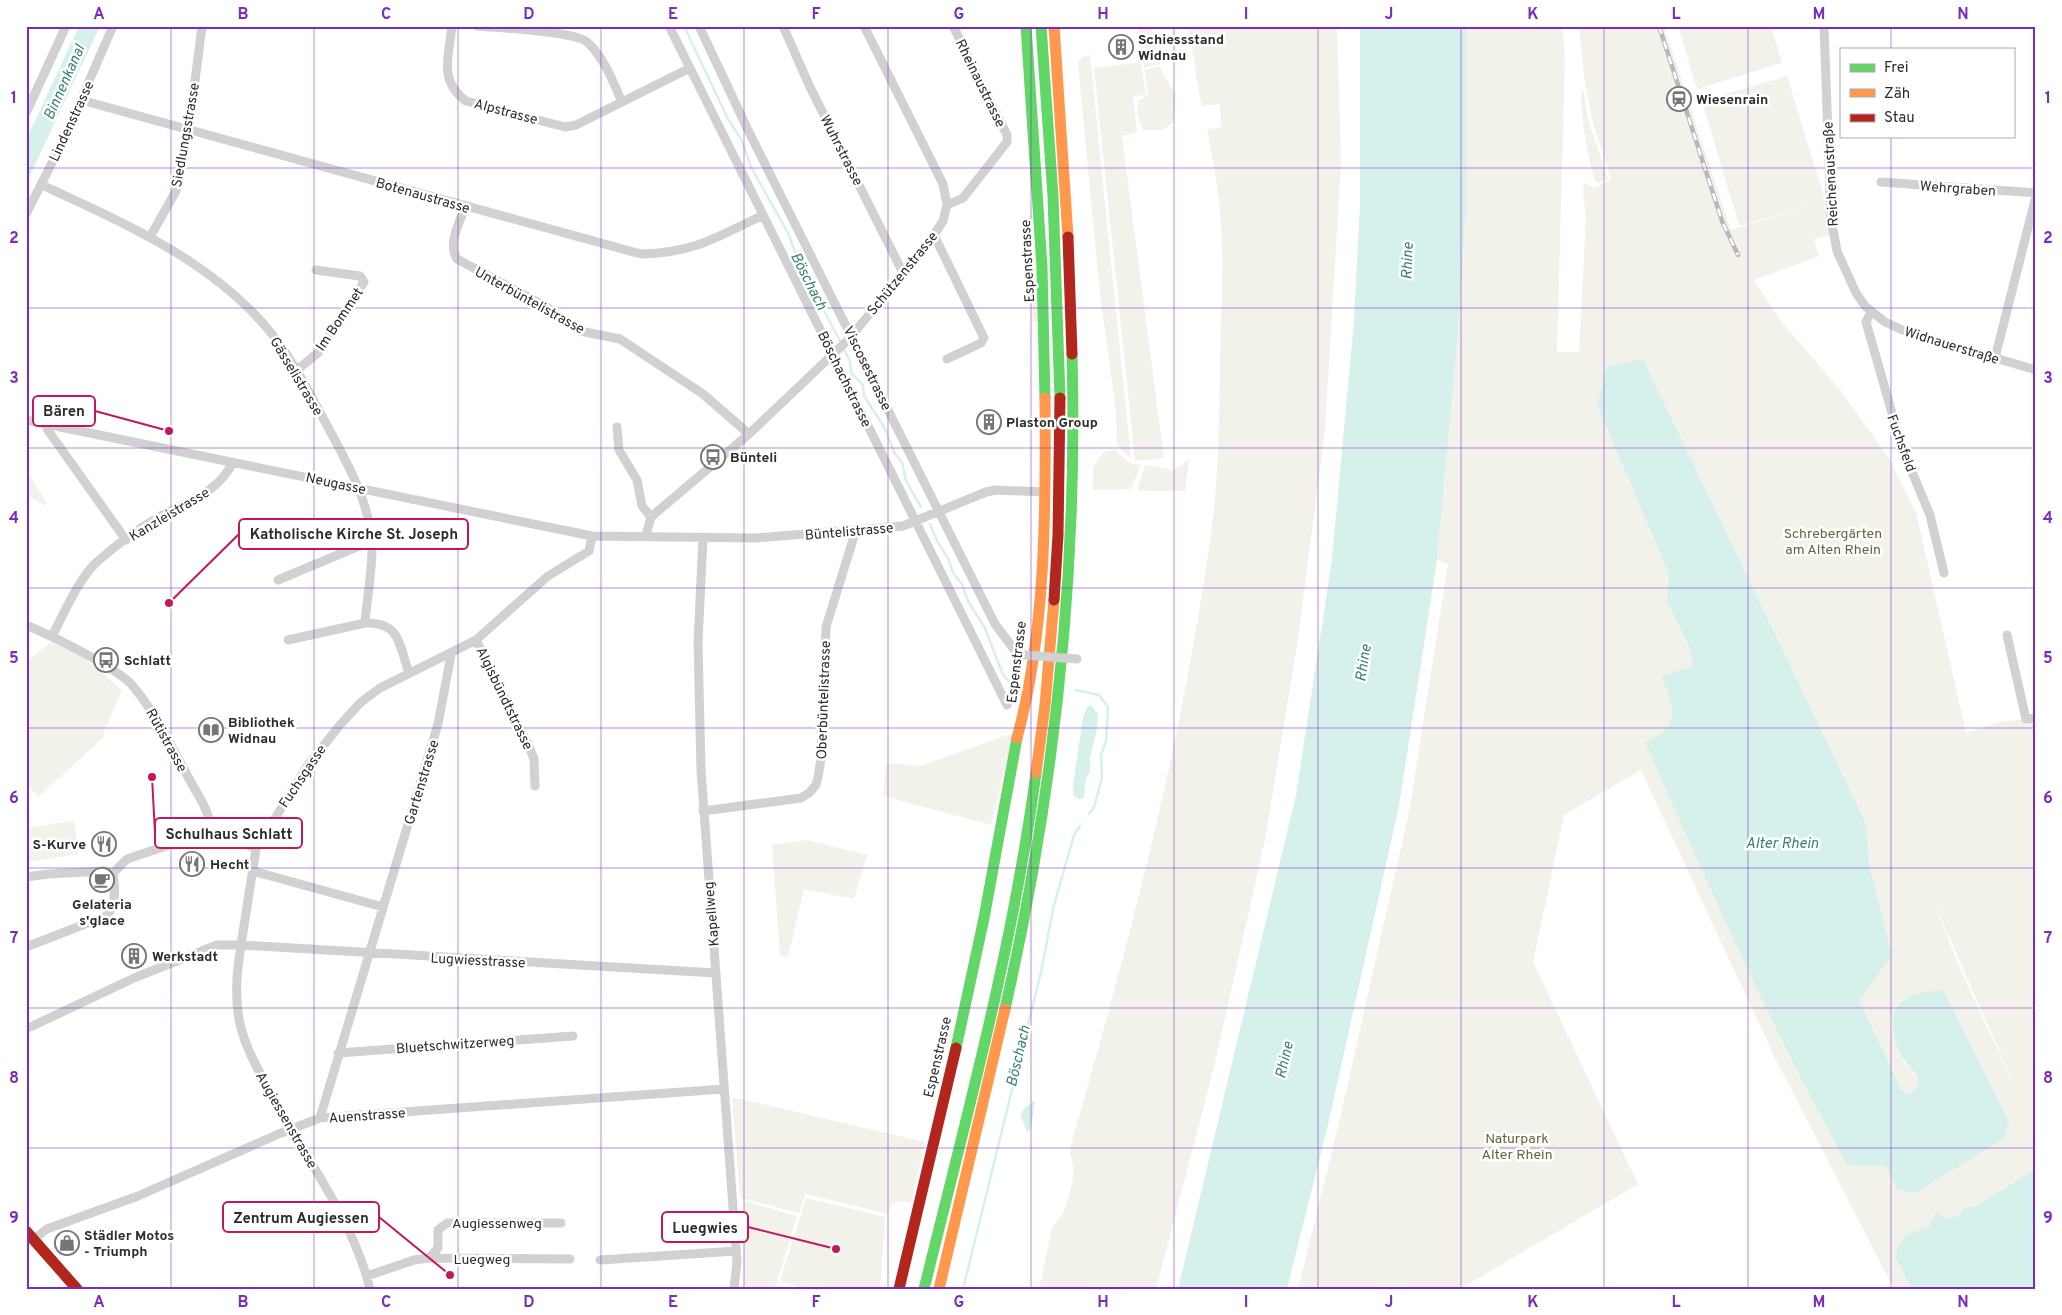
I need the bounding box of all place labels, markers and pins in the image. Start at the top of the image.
place label: Schiessstand Widnau [1138,32,1224,65]
building icon: Schiessstand Widnau [1108,34,1134,60]
station icon: Wiesenrain [1666,86,1692,112]
place label: Wiesenrain [1696,92,1768,109]
callout: Bären [33,396,95,426]
building icon: Plaston Group [976,409,1002,435]
place label: Plaston Group [1006,415,1098,432]
bus stop icon: Bünteli [700,444,726,470]
place label: Bünteli [730,450,777,467]
callout: Katholische Kirche St. Joseph [239,519,468,549]
bus stop icon: Schlatt [93,647,119,673]
place label: Schlatt [124,653,171,670]
place label: Bibliothek Widnau [228,715,295,748]
library icon: Bibliothek Widnau [198,717,224,743]
callout: Schulhaus Schlatt [155,818,302,848]
restaurant icon: S-Kurve [91,831,117,857]
place label: S-Kurve [32,837,86,854]
restaurant icon: Hecht [179,851,205,877]
place label: Hecht [210,857,249,874]
cafe icon: Gelateria s'glace [89,867,115,893]
place label: Gelateria s'glace [72,897,132,930]
building icon: Werkstadt [121,943,147,969]
place label: Werkstadt [152,949,218,966]
callout: Zentrum Augiessen [223,1202,379,1232]
callout: Luegwies [662,1212,748,1242]
place label: Städler Motos - Triumph [84,1228,174,1261]
shop icon: Städler Motos - Triumph [54,1230,80,1256]

